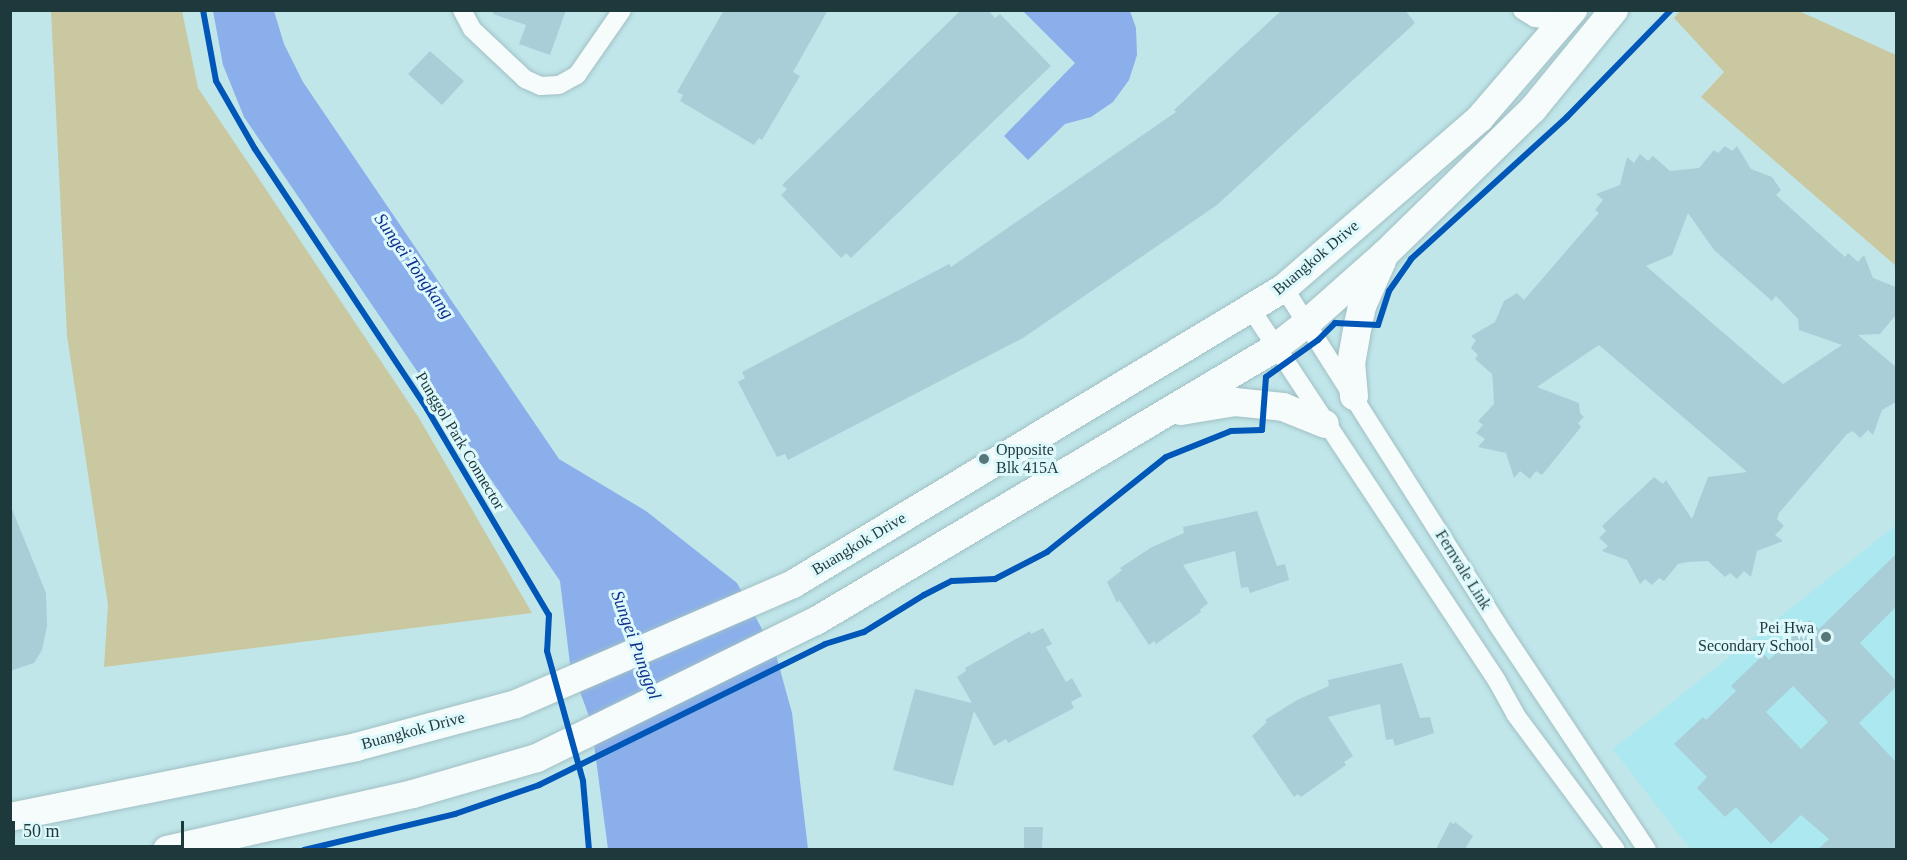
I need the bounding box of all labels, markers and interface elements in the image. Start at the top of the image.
water label: Sungei Tongkang [364,201,464,331]
street label: Buangkok Drive [1265,213,1367,303]
street label: Punggol Park Connector [405,359,515,523]
place label: Opposite Blk 415A [996,440,1064,478]
marker: Opposite Blk 415A [977,452,991,466]
street label: Buangkok Drive [804,506,914,582]
street label: Fernvale Link [1429,523,1497,617]
water label: Sungei Punggol [603,580,669,710]
place label: Pei Hwa Secondary School [1680,618,1814,656]
marker: Pei Hwa Secondary School [1819,630,1833,644]
street label: Buangkok Drive [354,707,472,755]
scale bar [15,809,188,847]
text: 50 m [23,821,60,841]

